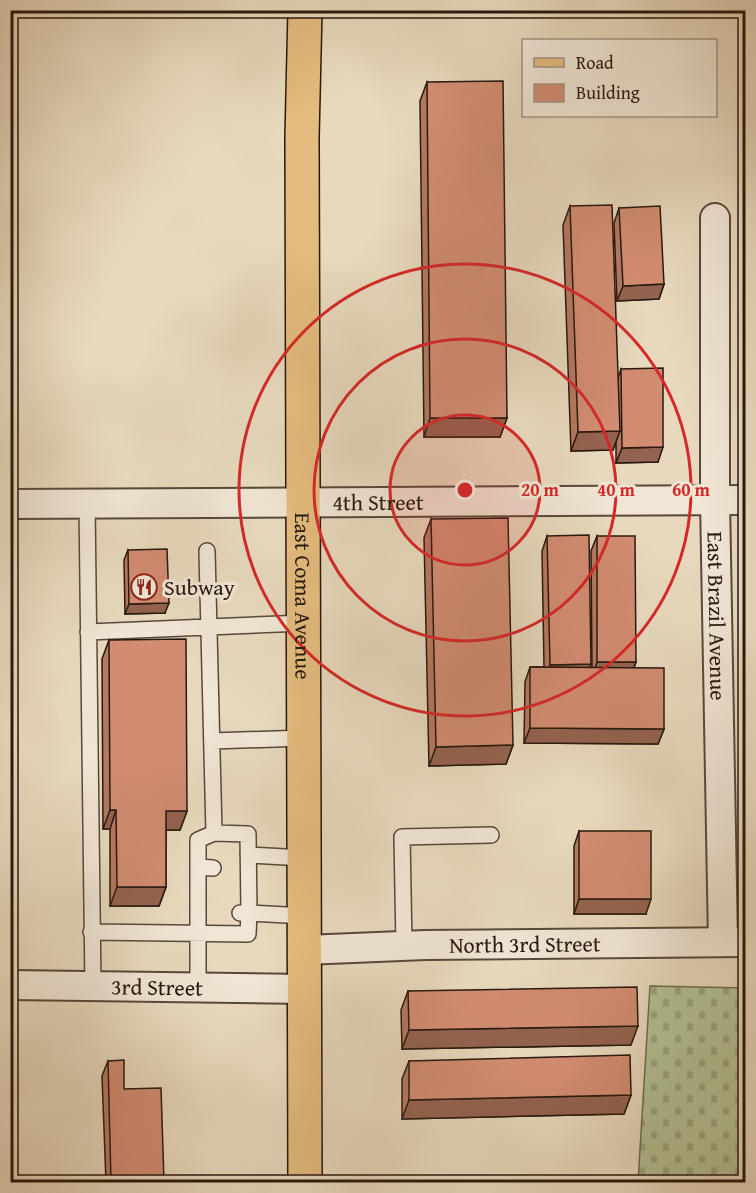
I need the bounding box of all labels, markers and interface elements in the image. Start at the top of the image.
legend [522,39,717,117]
text: Road [576,49,614,76]
text: Building [576,79,640,106]
text: 20 m [521,476,560,503]
text: 40 m [597,476,636,503]
text: 60 m [672,476,711,503]
centre of rings [455,480,475,500]
street label: 4th Street [332,486,424,518]
street label: East Coma Avenue [287,512,320,680]
street label: East Brazil Avenue [700,531,735,701]
place label: Subway [164,571,235,603]
restaurant icon: Subway [129,572,159,602]
street label: North 3rd Street [449,927,601,961]
street label: 3rd Street [111,970,203,1004]

